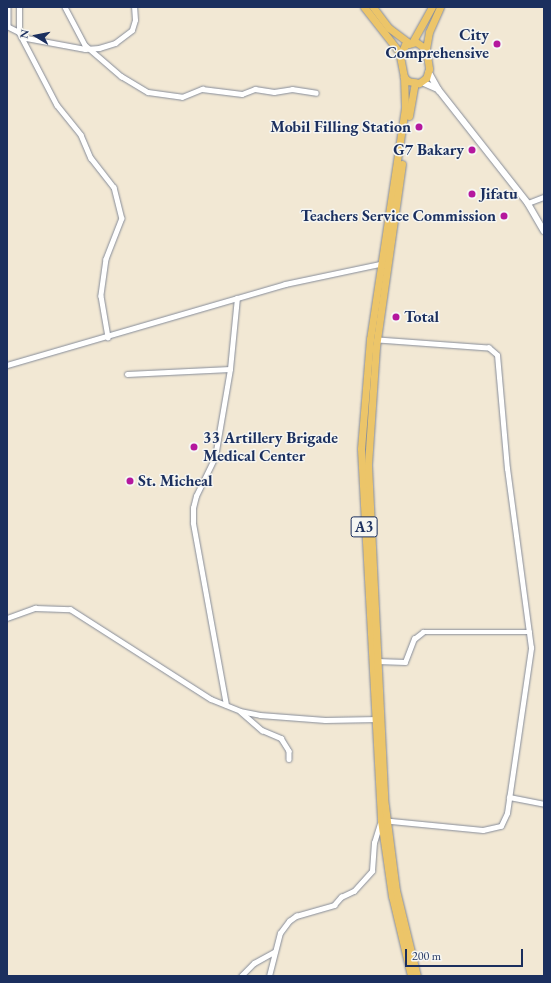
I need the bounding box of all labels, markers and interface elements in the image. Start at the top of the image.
north arrow [16,16,56,56]
place label: City Comprehensive [385,25,489,63]
text: N [17,28,32,40]
marker: City Comprehensive [492,39,502,49]
place label: Mobil Filling Station [270,117,411,137]
marker: Mobil Filling Station [414,122,424,132]
place label: G7 Bakary [393,140,464,160]
marker: G7 Bakary [467,145,477,155]
place label: Jifatu [480,184,518,204]
marker: Jifatu [467,189,477,199]
place label: Teachers Service Commission [300,206,496,226]
marker: Teachers Service Commission [499,211,509,221]
place label: Total [404,307,439,327]
marker: Total [391,312,401,322]
place label: 33 Artillery Brigade Medical Center [203,428,338,466]
marker: 33 Artillery Brigade Medical Center [188,441,200,453]
place label: St. Micheal [138,471,213,491]
marker: St. Micheal [125,476,135,486]
road number: A3 [350,514,378,540]
scale bar [407,941,525,967]
text: 200 m [412,948,441,964]

